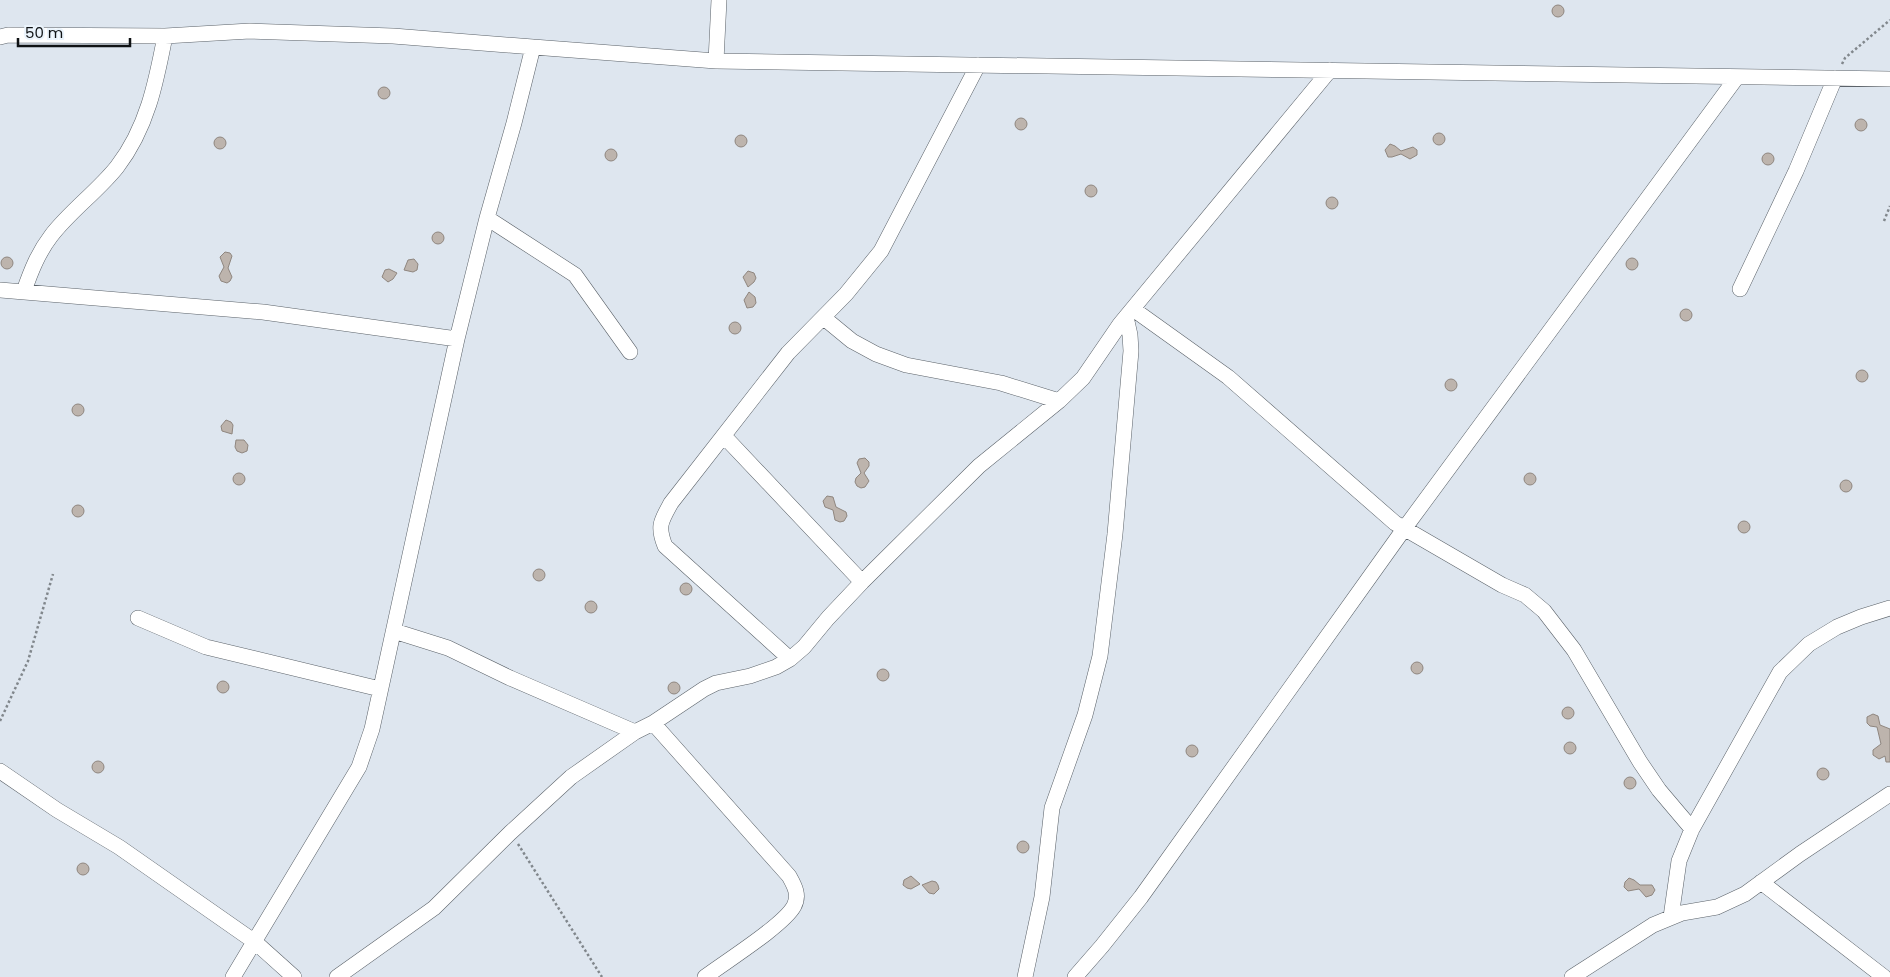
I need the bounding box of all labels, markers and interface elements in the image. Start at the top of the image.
scale bar [18,15,130,47]
text: 50 m [25,22,63,43]

